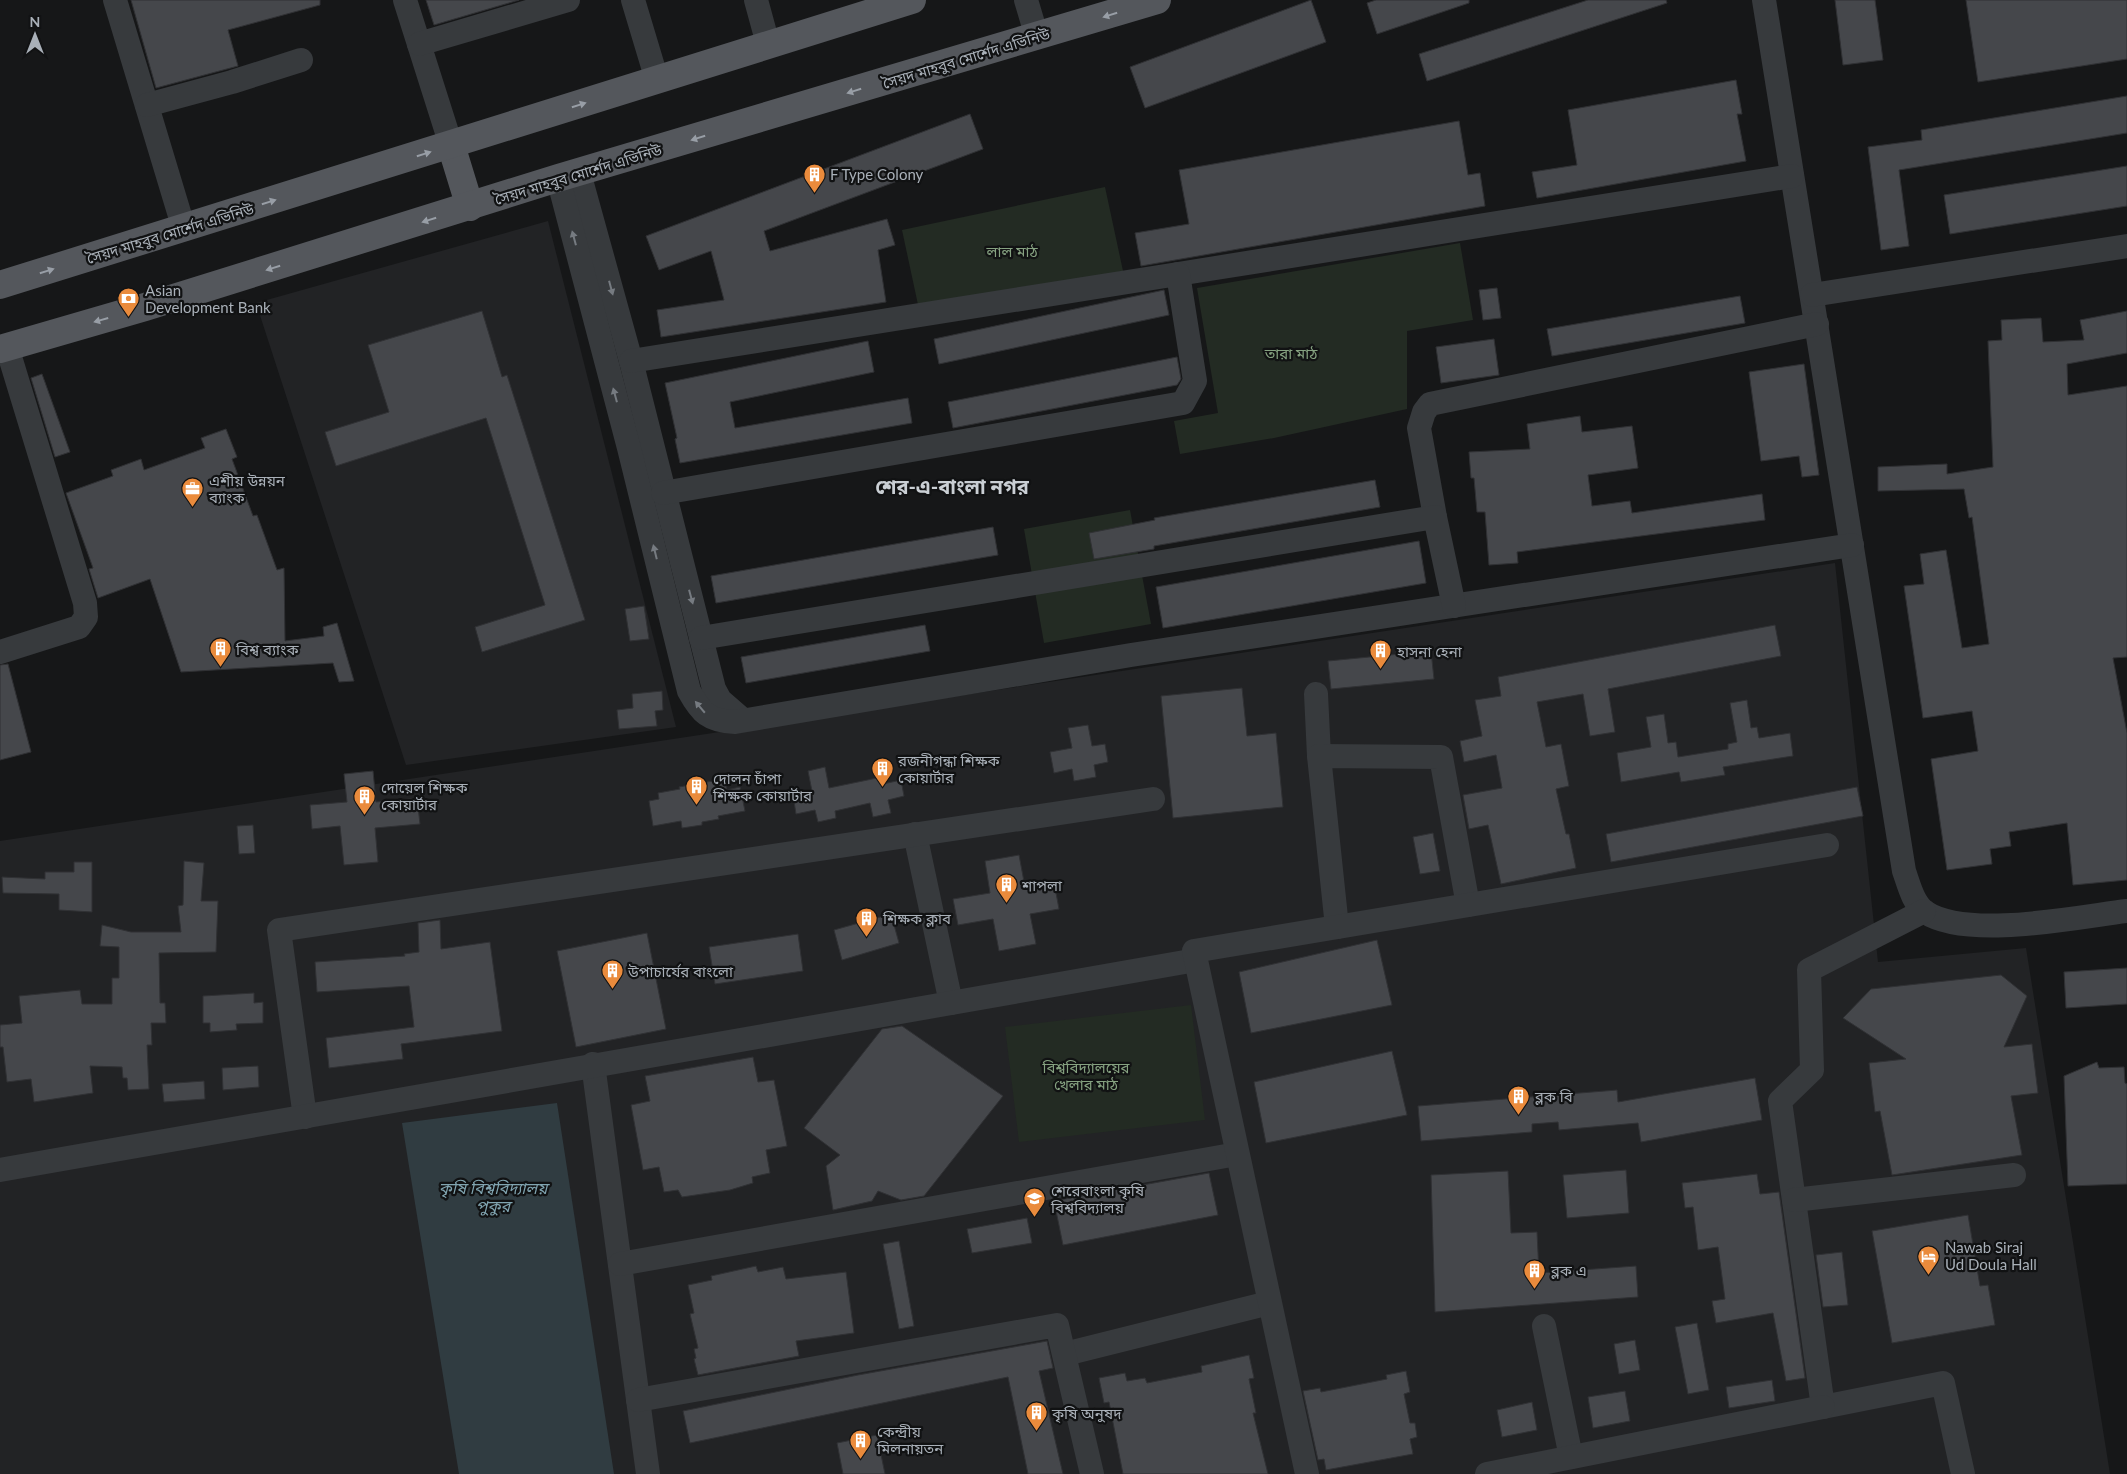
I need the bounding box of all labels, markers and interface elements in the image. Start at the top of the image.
north arrow [10,10,60,60]
one-way arrow [1103,11,1118,19]
text: N [30,13,40,30]
street label: সৈয়দ মাহবুব মোর্শেদ এভিনিউ [879,24,1052,93]
one-way arrow [847,88,862,96]
one-way arrow [571,100,586,108]
one-way arrow [691,134,706,142]
street label: সৈয়দ মাহবুব মোর্শেদ এভিনিউ [491,140,664,209]
one-way arrow [416,149,431,157]
building icon: F Type Colony [802,162,826,193]
place label: F Type Colony [830,165,924,183]
one-way arrow [261,198,276,206]
street label: সৈয়দ মাহবুব মোর্শেদ এভিনিউ [83,199,256,268]
one-way arrow [421,216,436,224]
one-way arrow [570,230,578,245]
park label: লাল মাঠ [985,242,1038,260]
one-way arrow [266,264,281,272]
one-way arrow [39,267,54,274]
one-way arrow [607,280,615,295]
place label: Asian Development Bank [145,281,271,316]
bank icon: Asian Development Bank [117,287,141,318]
one-way arrow [94,316,109,324]
park label: তারা মাঠ [1264,344,1318,362]
one-way arrow [611,387,619,402]
place label: এশীয় উন্নয়ন ব্যাংক [208,471,286,506]
district label: শের-এ-বাংলা নগর [875,474,1030,498]
office icon: এশীয় উন্নয়ন ব্যাংক [181,477,205,508]
one-way arrow [651,545,659,560]
one-way arrow [687,590,695,605]
building icon: বিশ্ব ব্যাংক [208,637,232,668]
building icon: হাসনা হেনা [1369,639,1393,670]
place label: বিশ্ব ব্যাংক [235,640,300,658]
place label: হাসনা হেনা [1396,642,1463,660]
one-way arrow [694,701,705,714]
place label: রজনীগন্ধা শিক্ষক কোয়ার্টার [897,751,1001,786]
building icon: রজনীগন্ধা শিক্ষক কোয়ার্টার [870,757,894,788]
place label: দোলন চাঁপা শিক্ষক কোয়ার্টার [712,769,813,804]
building icon: দোলন চাঁপা শিক্ষক কোয়ার্টার [685,775,709,806]
place label: দোয়েল শিক্ষক কোয়ার্টার [381,778,468,813]
building icon: দোয়েল শিক্ষক কোয়ার্টার [353,784,377,815]
building icon: শাপলা [994,873,1018,904]
place label: শাপলা [1021,876,1063,894]
building icon: শিক্ষক ক্লাব [855,906,879,937]
place label: শিক্ষক ক্লাব [882,909,952,927]
building icon: উপাচার্যের বাংলো [600,959,624,990]
place label: উপাচার্যের বাংলো [627,962,734,980]
park label: বিশ্ববিদ্যালয়ের খেলার মাঠ [1041,1058,1131,1093]
building icon: ব্লক বি [1507,1084,1531,1115]
place label: ব্লক বি [1534,1087,1574,1105]
water label: কৃষি বিশ্ববিদ্যালয় পুকুর [439,1178,550,1216]
place label: শেরেবাংলা কৃষি বিশ্ববিদ্যালয় [1050,1181,1145,1216]
school or university icon: শেরেবাংলা কৃষি বিশ্ববিদ্যালয় [1023,1187,1047,1218]
place label: Nawab Siraj Ud Doula Hall [1945,1238,2037,1273]
hotel icon: Nawab Siraj Ud Doula Hall [1917,1244,1941,1275]
building icon: ব্লক এ [1523,1258,1547,1289]
place label: ব্লক এ [1550,1261,1587,1279]
building icon: কৃষি অনুষদ [1024,1401,1048,1432]
place label: কৃষি অনুষদ [1051,1404,1122,1423]
place label: কেন্দ্রীয় মিলনায়তন [876,1422,944,1457]
building icon: কেন্দ্রীয় মিলনায়তন [849,1428,873,1459]

